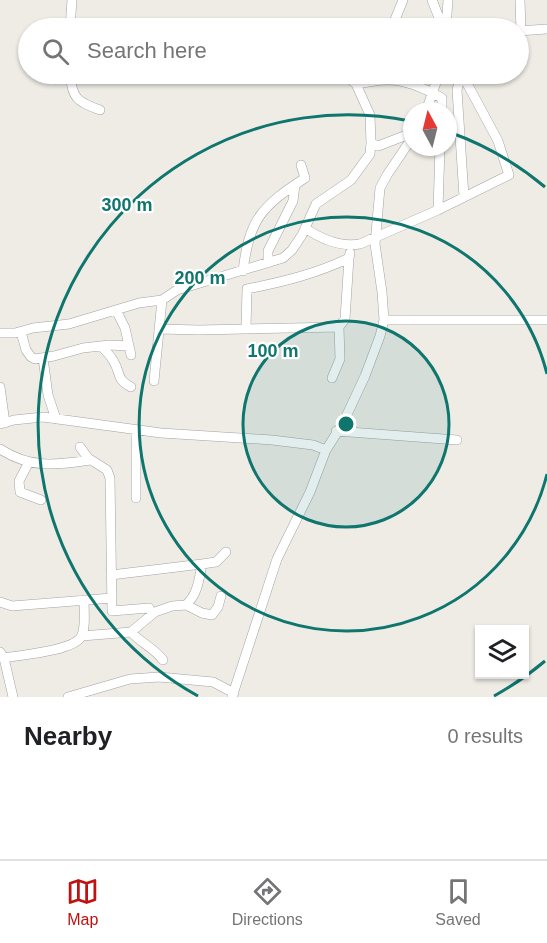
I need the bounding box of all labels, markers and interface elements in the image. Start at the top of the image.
search box [18,18,529,84]
icon: search [39,35,72,68]
text: Search here [87,38,207,63]
north arrow [403,102,457,156]
text: 300 m [101,195,153,215]
text: 200 m [174,268,226,288]
text: 100 m [247,341,299,361]
centre of rings [336,414,356,434]
map controls [475,625,529,679]
button: layers [475,625,529,679]
text: Nearby [24,721,112,751]
text: 0 results [447,725,523,747]
tab: Map [66,875,99,929]
tab: Directions [232,875,303,929]
tab: Saved [435,875,481,929]

